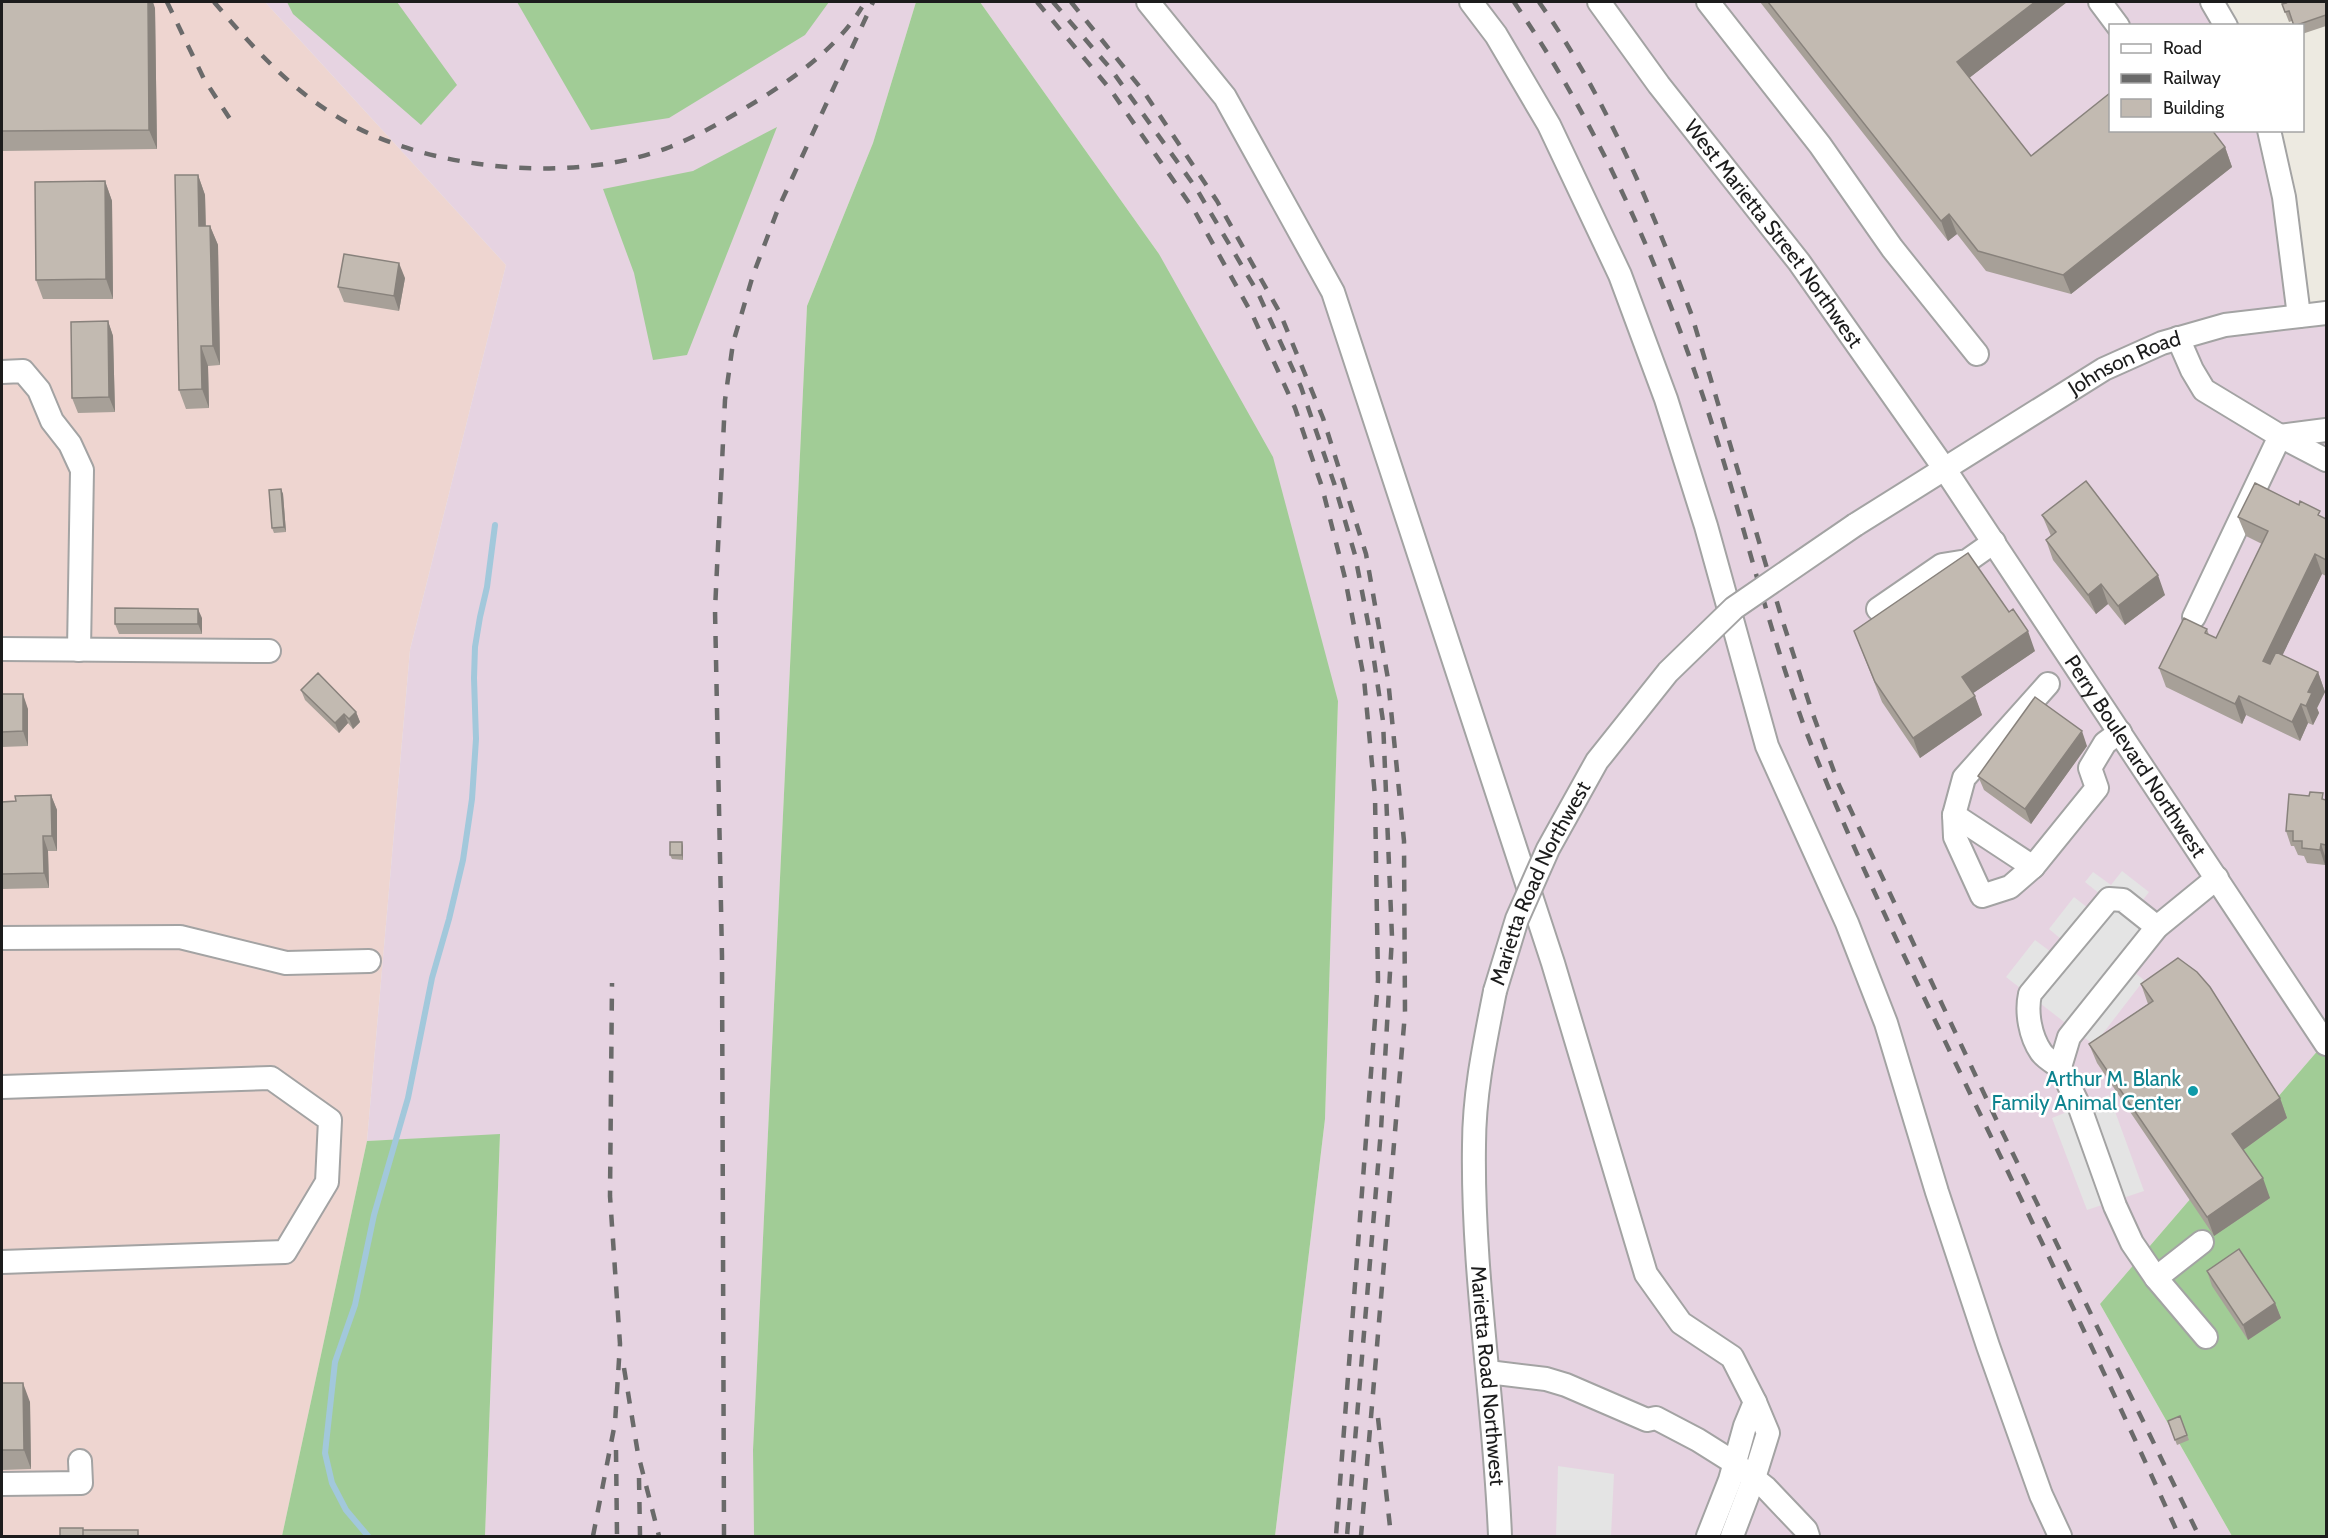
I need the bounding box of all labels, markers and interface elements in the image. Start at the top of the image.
legend [2109,24,2304,132]
text: Road [2163,37,2202,59]
text: Railway [2163,67,2221,89]
text: Building [2163,97,2225,119]
street label: West Marietta Street Northwest [1679,114,1868,352]
street label: Johnson Road [2062,325,2183,401]
street label: Perry Boulevard Northwest [2060,650,2212,862]
street label: Marietta Road Northwest [1484,777,1595,988]
place label: Arthur M. Blank Family Animal Center [1991,1066,2182,1115]
marker: Arthur M. Blank Family Animal Center [2186,1084,2200,1098]
street label: Marietta Road Northwest [1466,1265,1510,1487]

